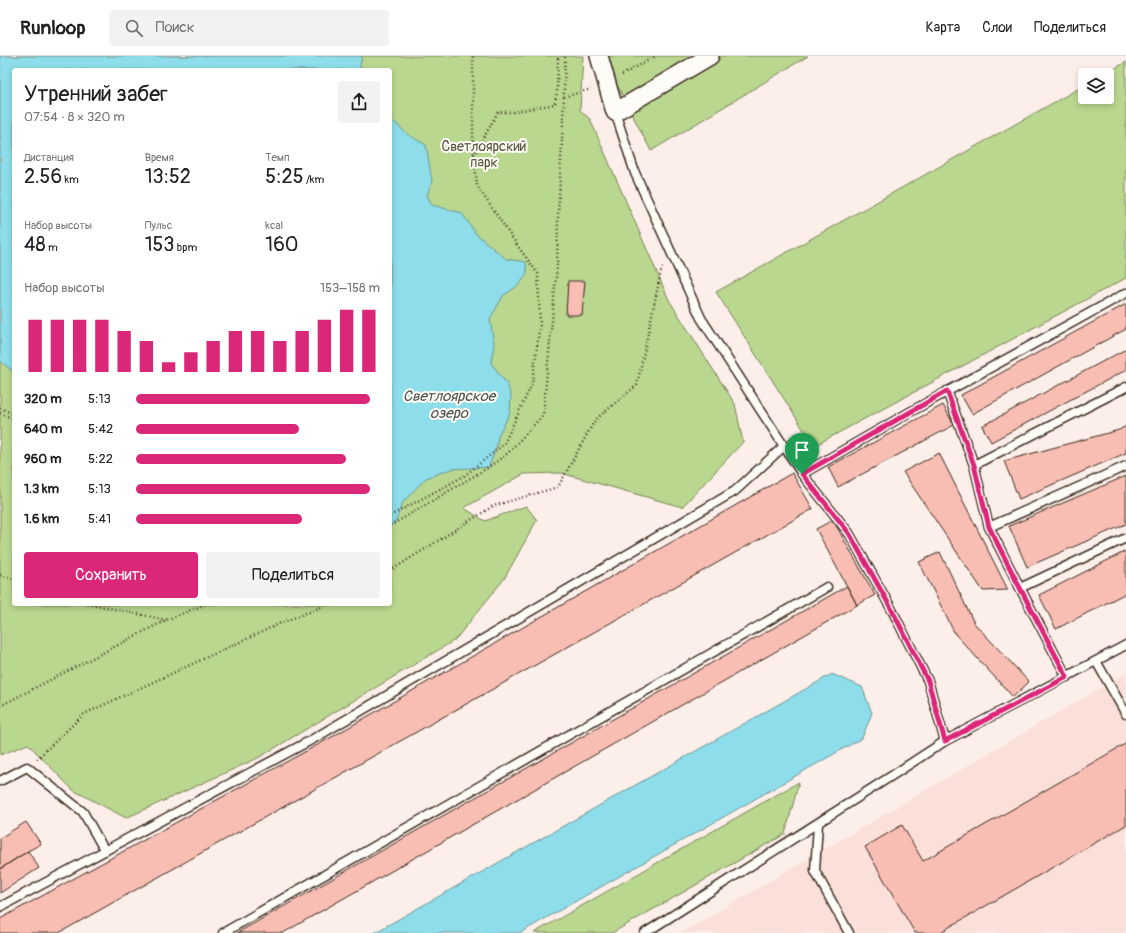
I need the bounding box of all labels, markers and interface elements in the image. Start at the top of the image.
search box [109,10,389,46]
text: Runloop [20,16,85,40]
icon: search [123,17,145,39]
text: Поиск [155,18,195,37]
text: Карта [926,19,960,36]
text: Слои [982,19,1012,36]
text: Поделиться [1034,19,1106,36]
map controls [1078,68,1114,104]
button: layers [1078,68,1114,104]
text: Утренний забег [24,80,168,108]
button: share [338,81,380,123]
text: 07:54 · 8 × 320 m [24,109,125,125]
park label: Светлоярский парк [442,138,526,171]
text: Дистанция [24,151,74,164]
text: Время [145,151,174,164]
text: Темп [265,151,290,164]
text: 2.56 [24,164,62,189]
text: 13:52 [145,164,191,189]
text: 5:25 [265,164,304,189]
text: km [62,173,79,186]
text: /km [304,173,324,186]
text: Набор высоты [24,219,92,232]
text: Пульс [145,219,172,232]
text: kcal [265,219,283,232]
text: 48 [24,232,46,257]
text: 153 [145,232,174,257]
text: 160 [265,232,298,257]
text: m [46,241,58,254]
text: bpm [174,241,197,254]
text: Набор высоты [24,280,105,296]
text: 153–158 m [320,280,380,296]
water label: Светлоярское озеро [403,387,497,423]
text: 320 m [24,391,62,407]
text: 5:13 [88,391,111,407]
text: 640 m [24,421,62,437]
text: 5:42 [88,421,113,437]
pin [785,433,819,474]
icon: arrive [791,439,813,461]
text: 960 m [24,451,62,467]
text: 5:22 [88,451,113,467]
text: 1.3 km [24,481,59,497]
text: 5:13 [88,481,111,497]
text: 1.6 km [24,511,59,527]
text: 5:41 [88,511,111,527]
button: Сохранить [24,552,198,598]
button: Поделиться [206,552,380,598]

